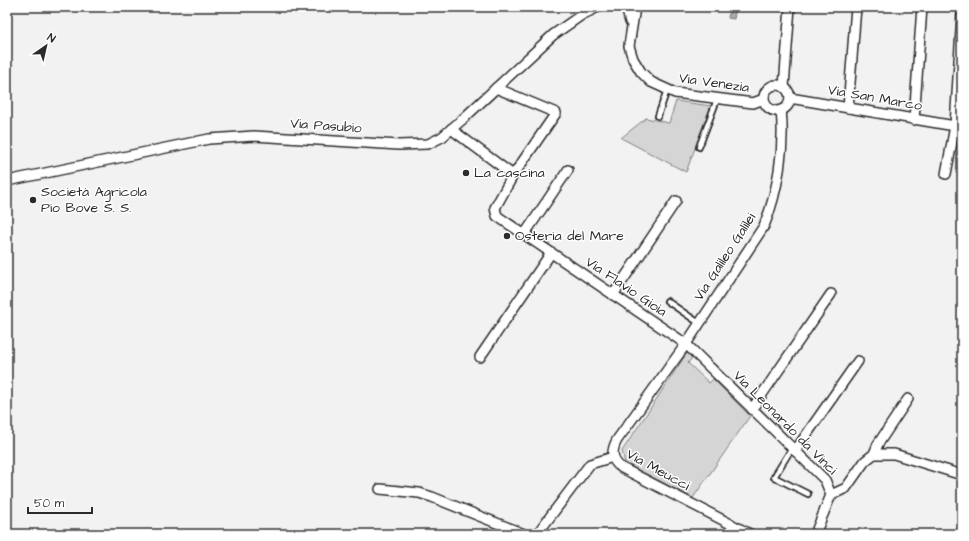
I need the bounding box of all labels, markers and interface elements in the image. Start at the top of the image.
north arrow [26,26,66,66]
text: N [44,30,58,46]
street label: Via Venezia [678,68,750,98]
street label: Via San Marco [826,80,924,116]
street label: Via Pasubio [290,114,363,138]
place label: La cascina [474,163,545,183]
marker: La cascina [461,168,471,178]
place label: Società Agricola Pio Bove S. S. [41,182,147,218]
marker: Società Agricola Pio Bove S. S. [28,195,38,205]
street label: Via Galileo Galilei [689,209,761,305]
place label: Osteria del Mare [515,226,624,246]
marker: Osteria del Mare [502,231,512,241]
street label: Via Flavio Gioia [581,252,671,322]
street label: Via Leonardo da Vinci [728,366,842,480]
street label: Via Meucci [623,444,693,496]
scale bar [28,489,92,515]
text: 50 m [34,495,65,512]

